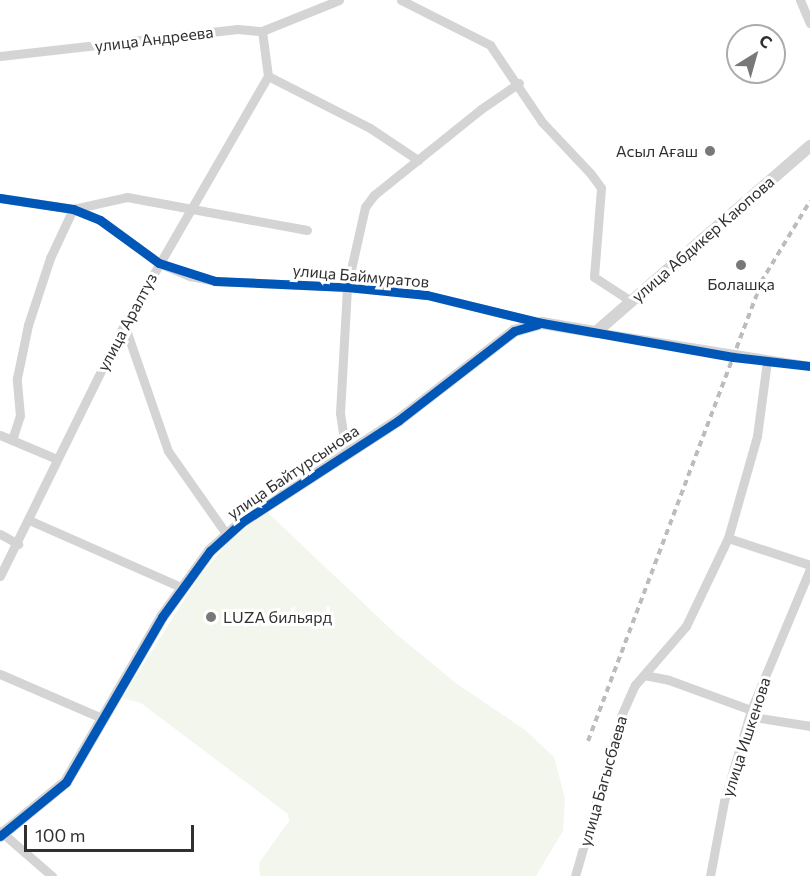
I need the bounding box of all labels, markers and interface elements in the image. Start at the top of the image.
street label: улица Андреева [94,22,214,56]
north arrow [726,24,786,84]
text: С [756,30,776,52]
place label: Асыл Ағаш [616,141,698,161]
marker: Асыл Ағаш [703,144,717,158]
street label: улица Абдикер Каюпова [628,172,778,306]
marker: Болашқа [734,258,748,272]
street label: улица Баймуратов [292,260,430,292]
street label: улица Аралтуз [93,270,161,374]
place label: Болашқа [707,274,775,294]
street label: улица Байтурсынова [224,421,362,523]
place label: LUZA бильярд [223,607,332,627]
marker: LUZA бильярд [204,610,218,624]
street label: улица Ишкенова [718,675,774,799]
street label: улица Багысбаева [575,714,631,848]
scale bar [27,813,196,851]
text: 100 m [35,824,85,846]

